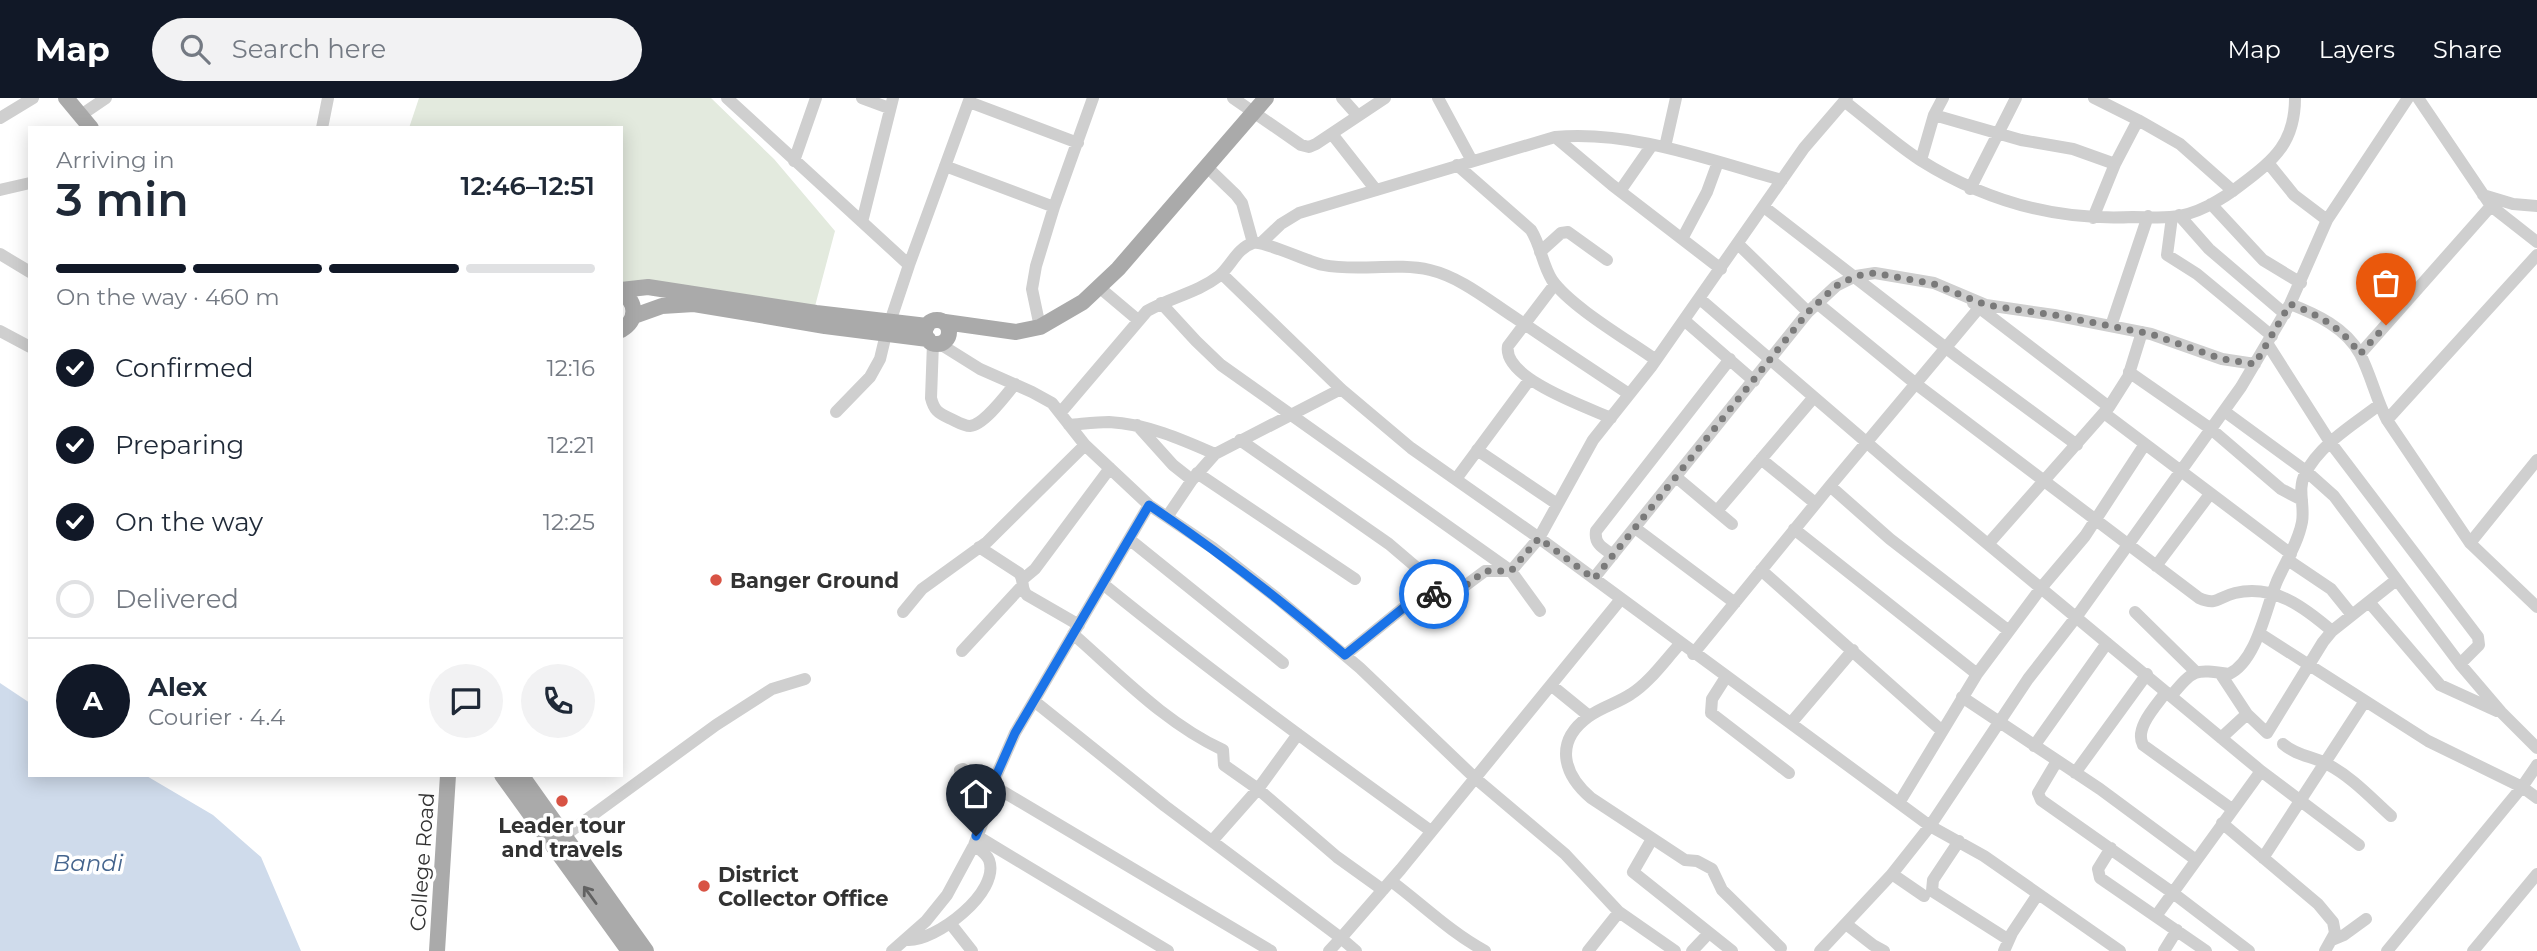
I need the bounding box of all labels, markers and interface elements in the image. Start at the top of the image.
search box [152,18,642,81]
text: Map [35,29,110,69]
icon: search [176,30,214,68]
text: Search here [232,33,386,65]
text: Map [2227,35,2281,64]
text: Layers [2319,35,2395,64]
text: Share [2433,35,2502,64]
text: Arriving in [56,146,175,174]
text: 12:46–12:51 [461,170,595,202]
text: 3 min [56,171,189,228]
pin [2356,253,2416,325]
icon: bag [2367,264,2405,302]
text: On the way · 460 m [56,283,280,311]
icon: check [56,349,94,387]
text: Confirmed [115,352,254,384]
text: 12:16 [546,354,595,382]
icon: check [56,426,94,464]
text: Preparing [115,429,244,461]
text: 12:21 [547,431,595,459]
icon: check [56,503,94,541]
text: On the way [115,506,263,538]
text: 12:25 [543,508,595,536]
courier [1399,559,1469,629]
place label: Banger Ground [730,568,899,593]
marker: Banger Ground [708,572,724,588]
icon: bike [1415,575,1453,613]
text: Delivered [115,583,239,615]
button: chat [429,664,503,738]
button: phone [521,664,595,738]
text: Alex [148,671,207,703]
text: A [83,685,103,717]
text: Courier · 4.4 [148,703,285,731]
pin [946,764,1006,836]
icon: home [957,775,995,813]
street label: College Road [405,792,439,932]
marker: Leader tour and travels [554,793,570,809]
place label: Leader tour and travels [498,813,626,862]
water label: Bandi [53,849,124,877]
place label: District Collector Office [718,862,888,911]
marker: District Collector Office [696,878,712,894]
one-way arrow [583,886,597,905]

